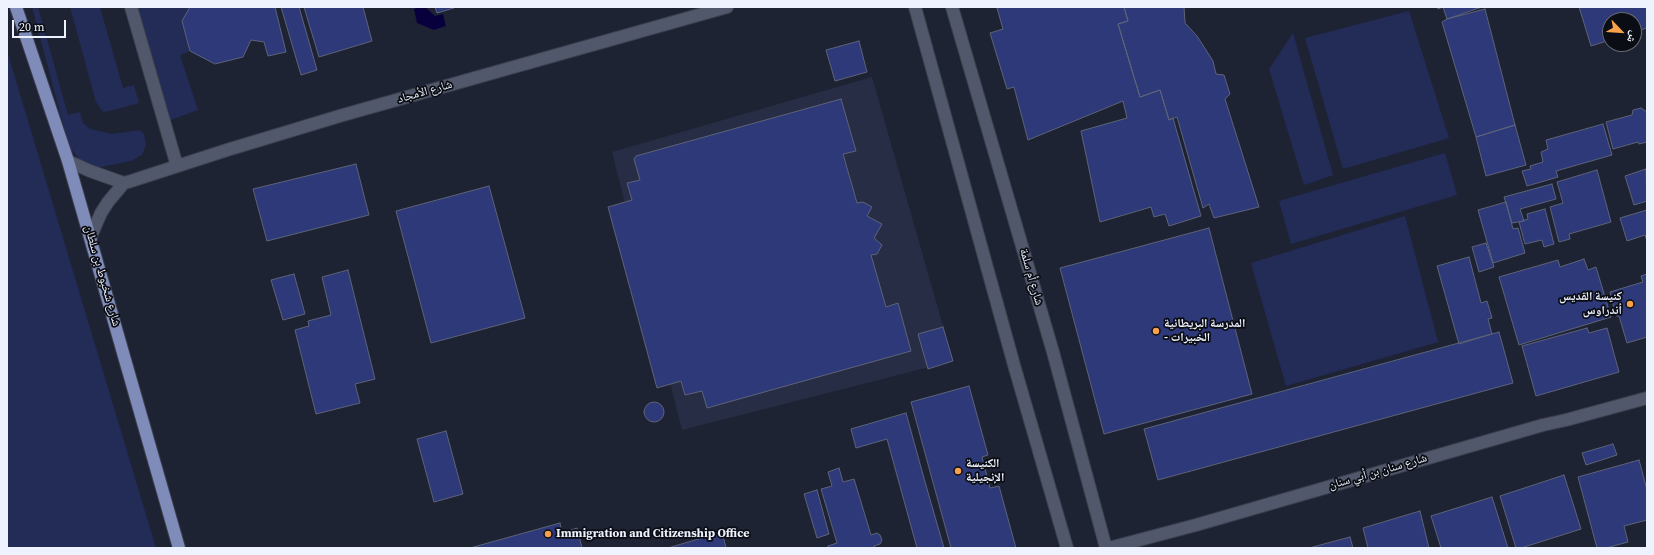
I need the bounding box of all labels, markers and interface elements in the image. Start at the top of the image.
scale bar [14,12,68,38]
north arrow [1602,12,1642,52]
text: 20 m [19,19,45,35]
text: ش [1623,28,1642,45]
street label: شارع الأمجاد [396,77,454,107]
street label: شارع شخبوط بن سلطان [81,224,123,328]
street label: شارع أم سلمة [1016,247,1046,307]
place label: كنيسة القديس أندراوس [1559,290,1622,318]
marker: كنيسة القديس أندراوس [1625,299,1635,309]
place label: المدرسة البريطانية - الخبيرات [1164,317,1245,345]
marker: المدرسة البريطانية - الخبيرات [1151,326,1161,336]
street label: شارع سنان بن أبي سنان [1327,451,1429,493]
place label: الكنيسة الإنجيلية [966,457,1004,485]
marker: الكنيسة الإنجيلية [953,466,963,476]
place label: Immigration and Citizenship Office [556,527,749,541]
marker: Immigration and Citizenship Office [543,529,553,539]

